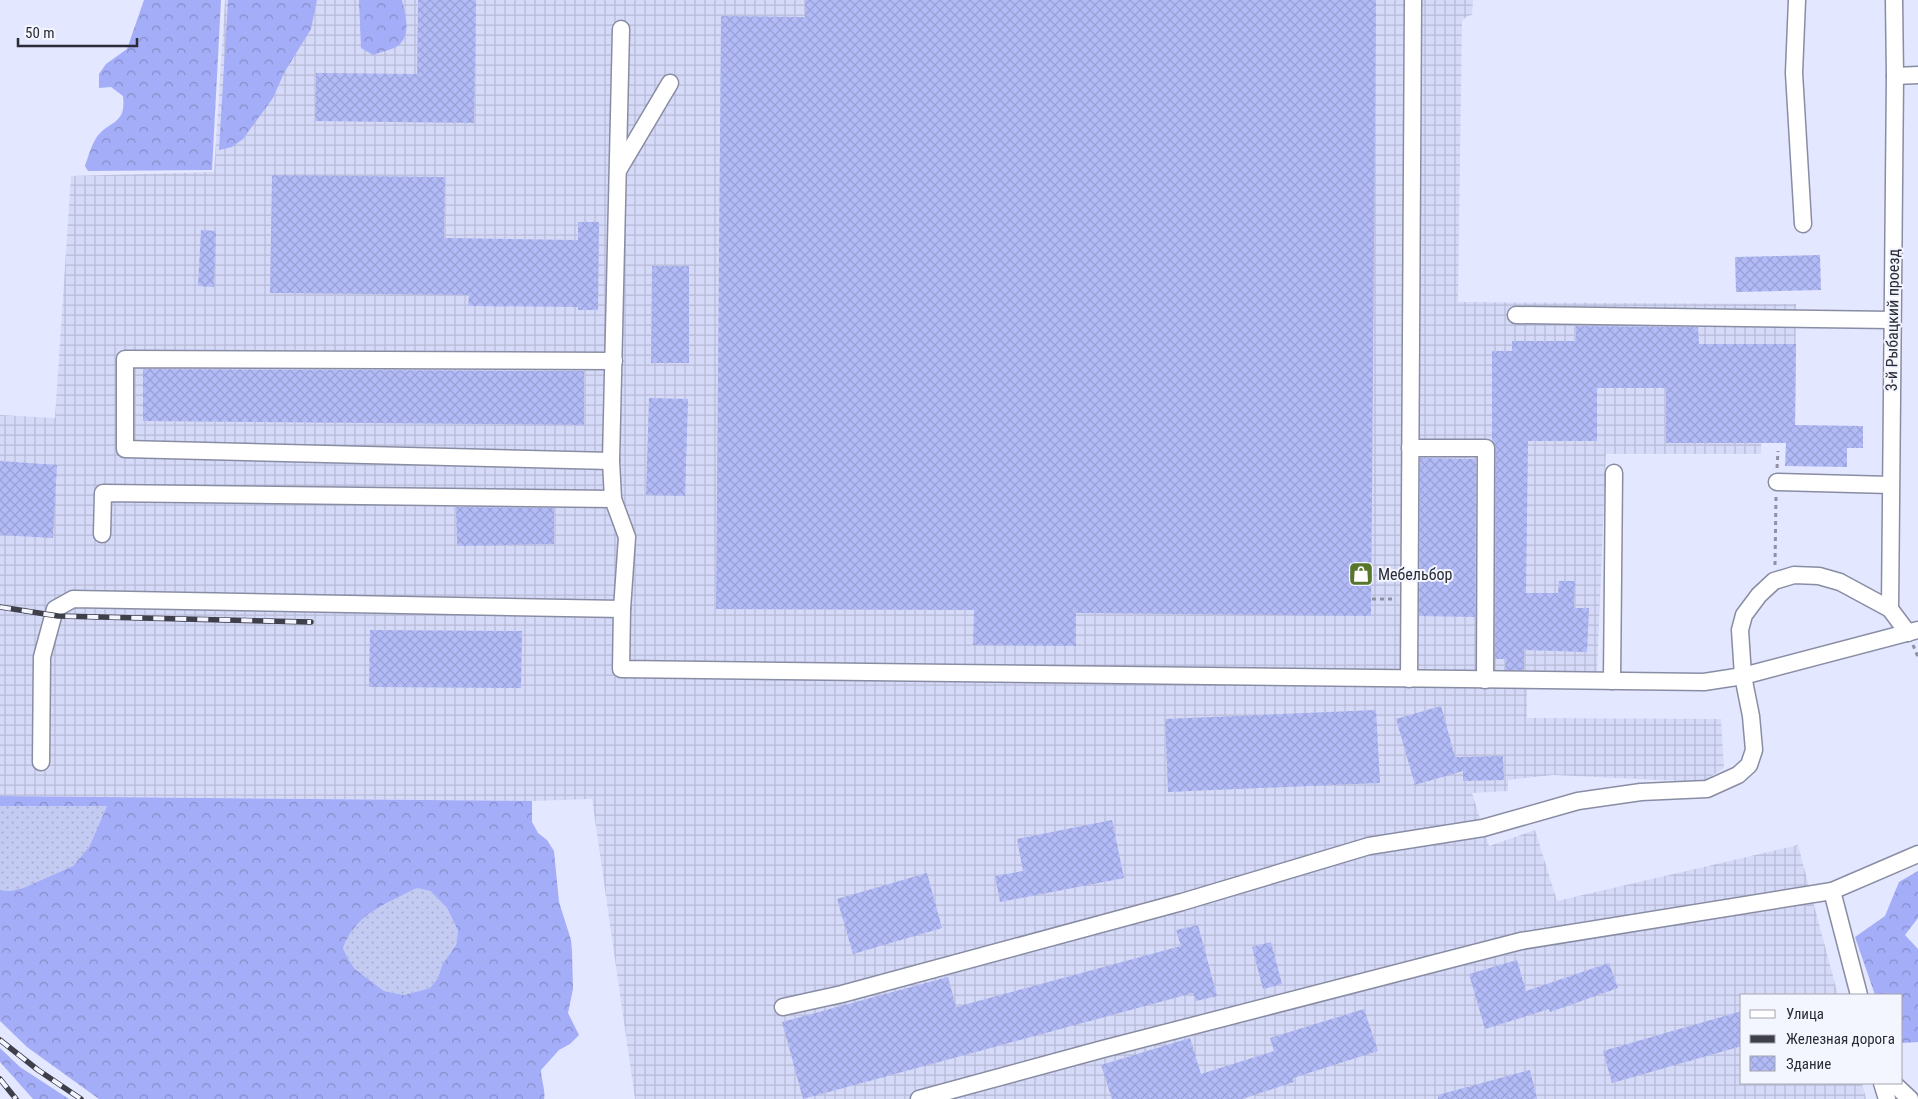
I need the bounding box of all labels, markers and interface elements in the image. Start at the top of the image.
scale bar [18,15,136,47]
text: 50 m [25,24,55,42]
street label: 3-й Рыбацкий проезд [1882,248,1903,391]
shop icon: Мебельбор [1348,561,1374,587]
place label: Мебельбор [1378,565,1452,584]
legend [1740,994,1903,1084]
text: Улица [1786,1005,1824,1023]
text: Железная дорога [1786,1030,1895,1048]
text: Здание [1786,1055,1831,1073]

